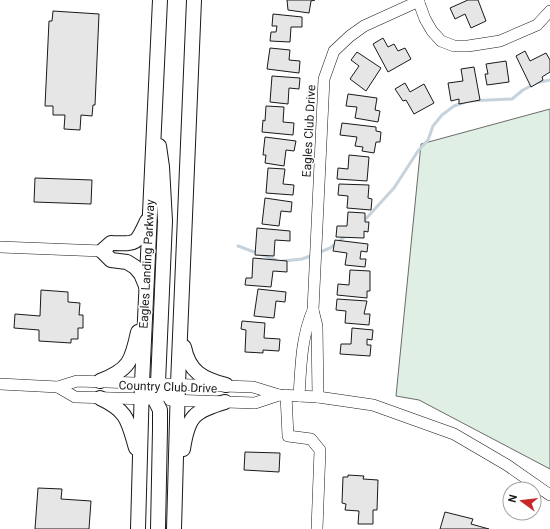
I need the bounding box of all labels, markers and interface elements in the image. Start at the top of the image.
street label: Eagles Club Drive [300,84,318,178]
street label: Eagles Landing Parkway [137,199,157,329]
street label: Country Club Drive [118,378,218,396]
north arrow [502,481,542,521]
text: N [506,493,520,504]

